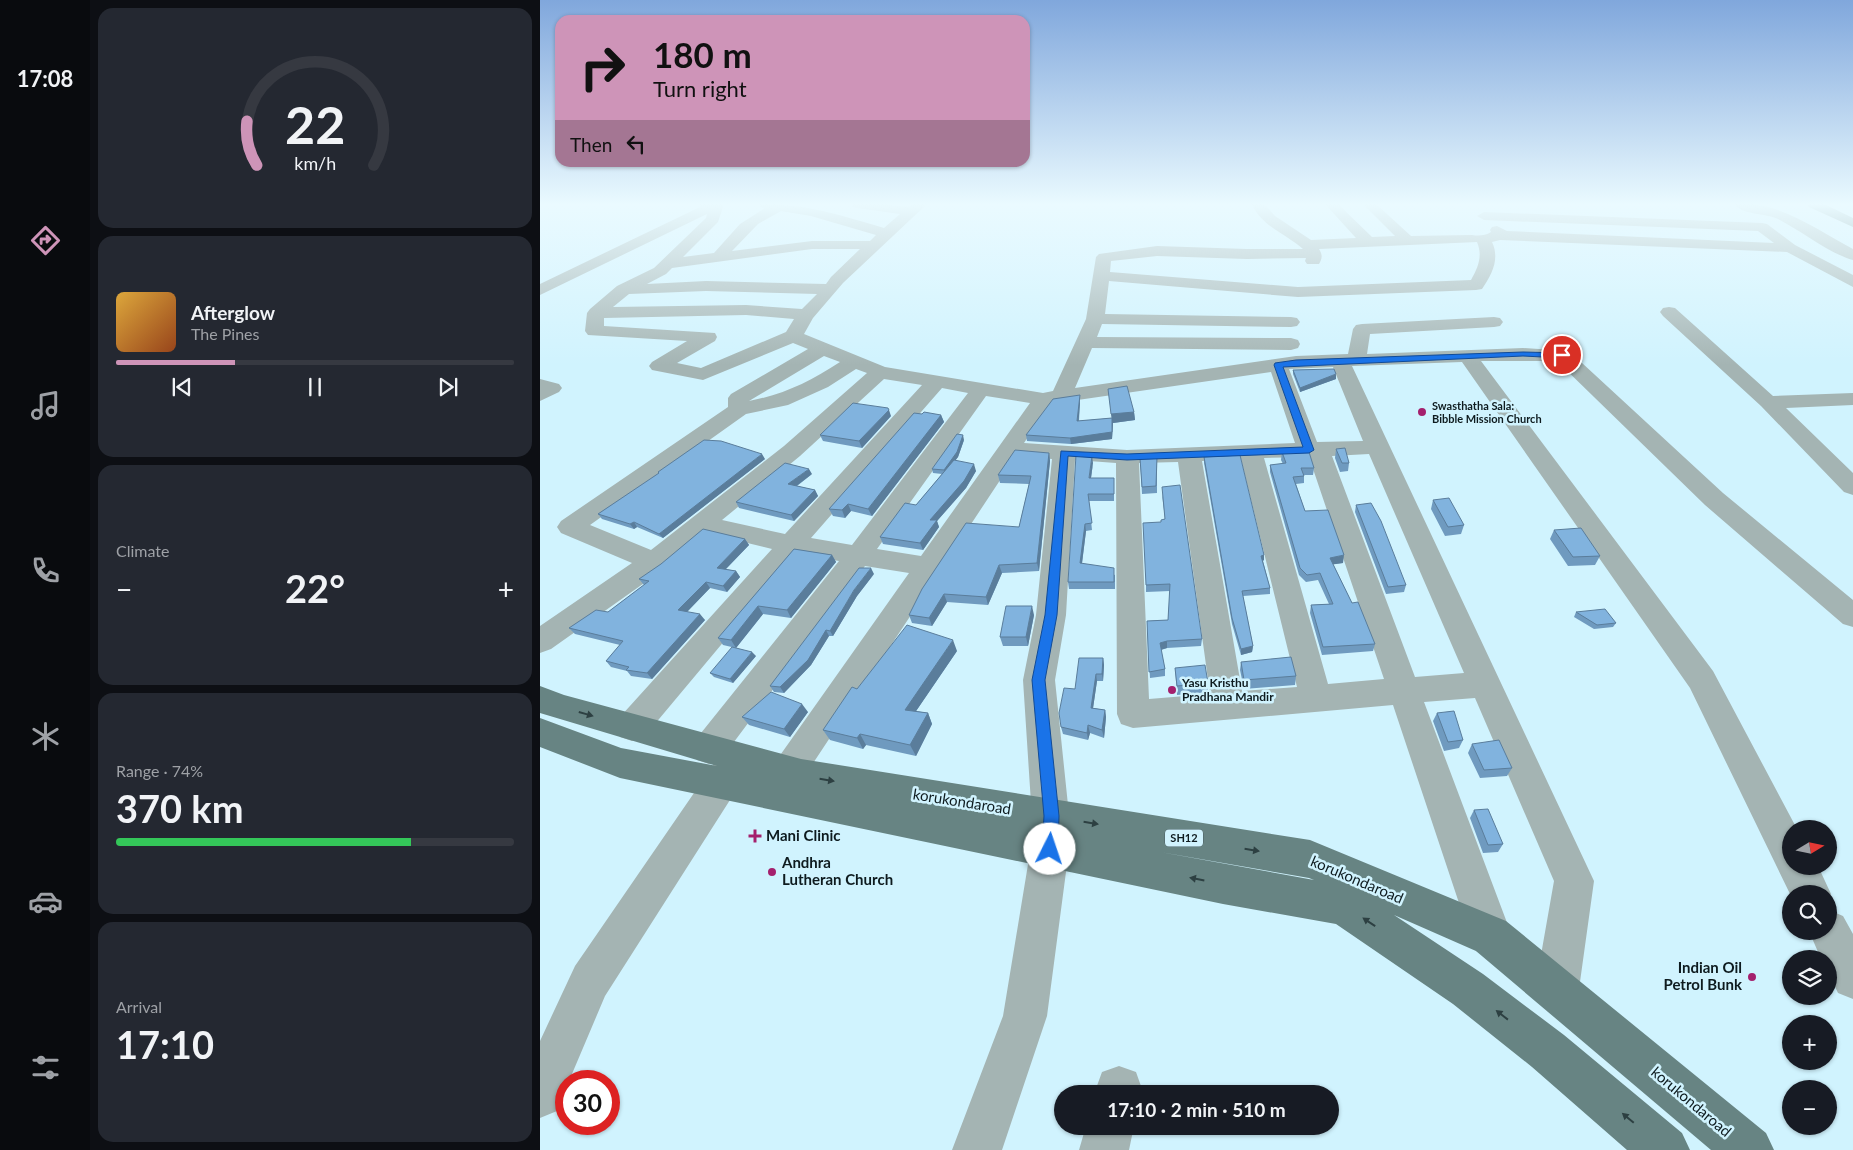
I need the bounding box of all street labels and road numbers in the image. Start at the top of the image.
street label: korukondaroad [912,784,1012,818]
road number: SH12 [1165,830,1203,846]
street label: korukondaroad [1308,851,1406,907]
street label: korukondaroad [1648,1063,1735,1140]

